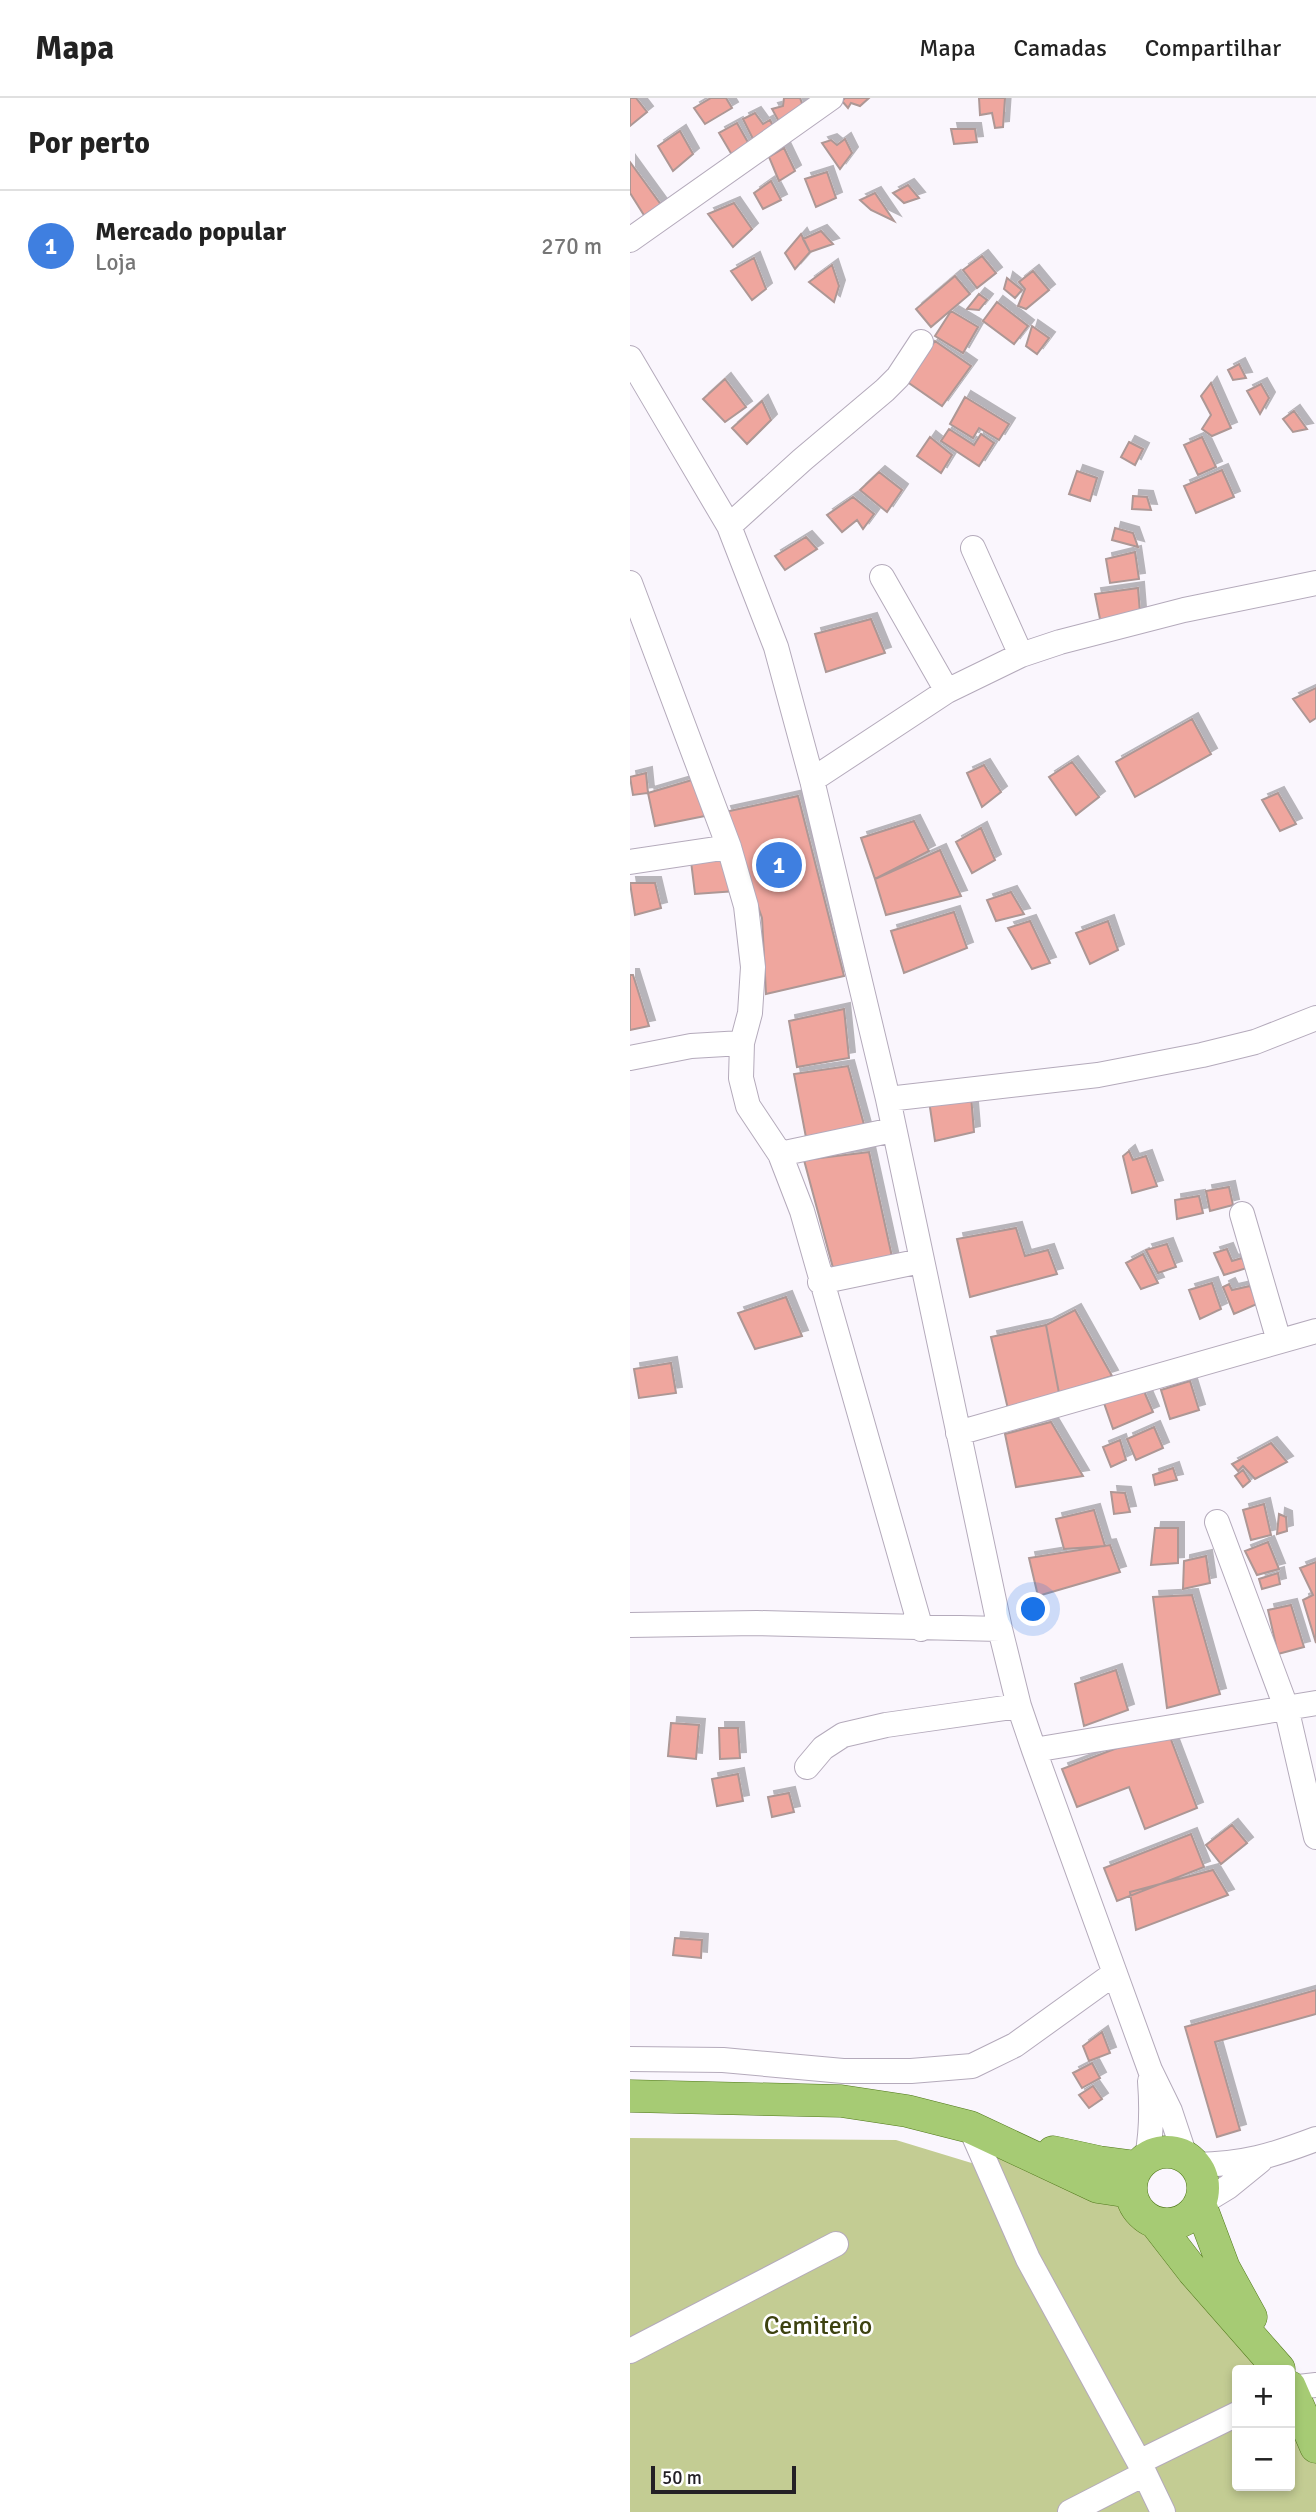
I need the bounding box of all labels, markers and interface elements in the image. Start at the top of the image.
text: Mapa [35,28,114,69]
text: Mapa [919,33,976,63]
text: Camadas [1014,33,1107,63]
text: Compartilhar [1145,33,1281,63]
text: Por perto [28,125,150,162]
text: Mercado popular [95,216,286,248]
text: 1 [45,232,57,261]
text: 270 m [541,232,602,261]
text: Loja [95,248,136,277]
pin: 1 [756,839,802,891]
your location [1016,1592,1050,1626]
park label: Cemiterio [764,2310,872,2342]
map controls [1232,2365,1295,2491]
button: + [1232,2365,1295,2428]
button: − [1232,2428,1295,2491]
scale bar [651,2463,796,2495]
text: 50 m [662,2466,702,2490]

